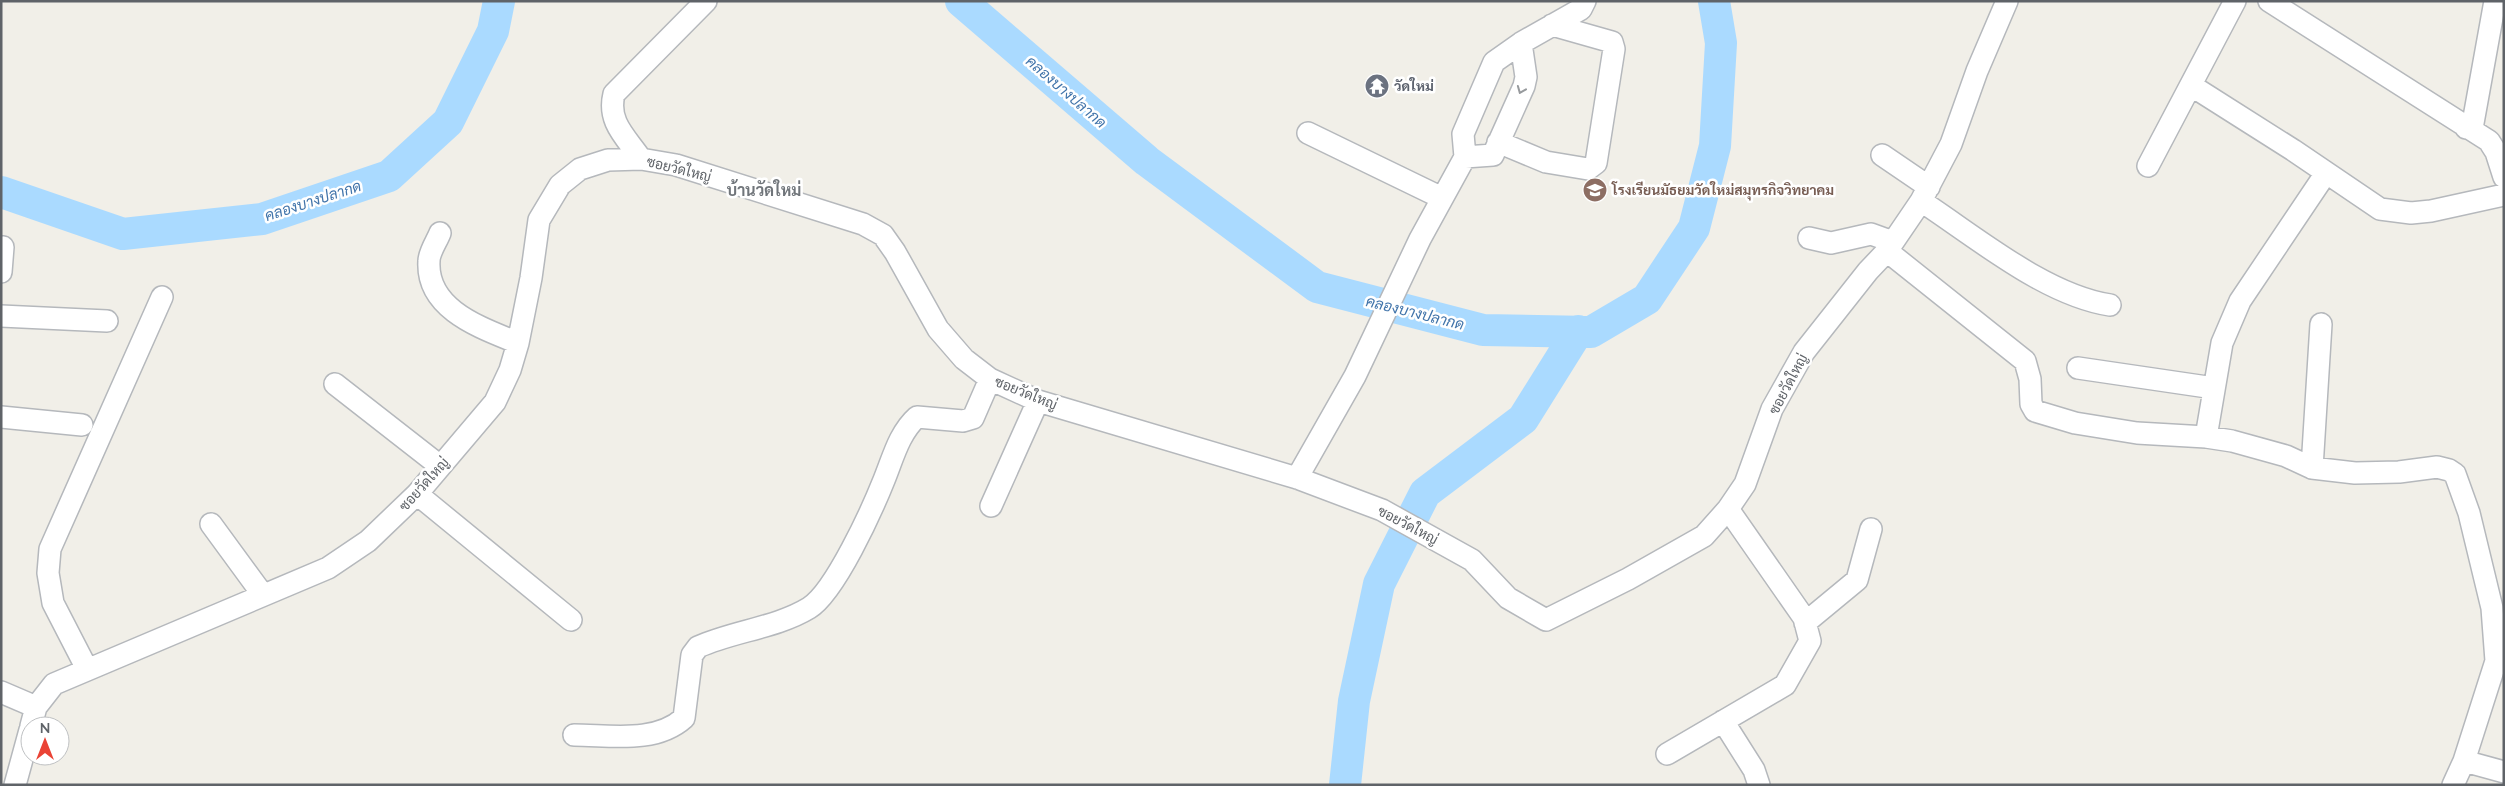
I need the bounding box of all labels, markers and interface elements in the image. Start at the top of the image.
water label: คลองบางปลากด [1022,52,1111,132]
temple icon: วัดใหม่ [1364,73,1390,99]
place label: วัดใหม่ [1394,77,1434,95]
one-way arrow [1517,85,1528,94]
street label: ซอยวัดใหญ่ [645,152,713,186]
water label: คลองบางปลากด [262,176,364,225]
school or university icon: โรงเรียนมัธยมวัดใหม่สมุทรกิจวิทยาคม [1582,177,1608,203]
district label: บ้านวัดใหม่ [727,179,801,200]
place label: โรงเรียนมัธยมวัดใหม่สมุทรกิจวิทยาคม [1611,181,1834,201]
water label: คลองบางปลากด [1364,291,1466,334]
street label: ซอยวัดใหญ่ [1765,351,1811,417]
street label: ซอยวัดใหญ่ [992,372,1060,414]
street label: ซอยวัดใหญ่ [395,453,453,515]
street label: ซอยวัดใหญ่ [1375,502,1441,548]
north arrow [20,716,70,766]
text: N [40,719,50,737]

